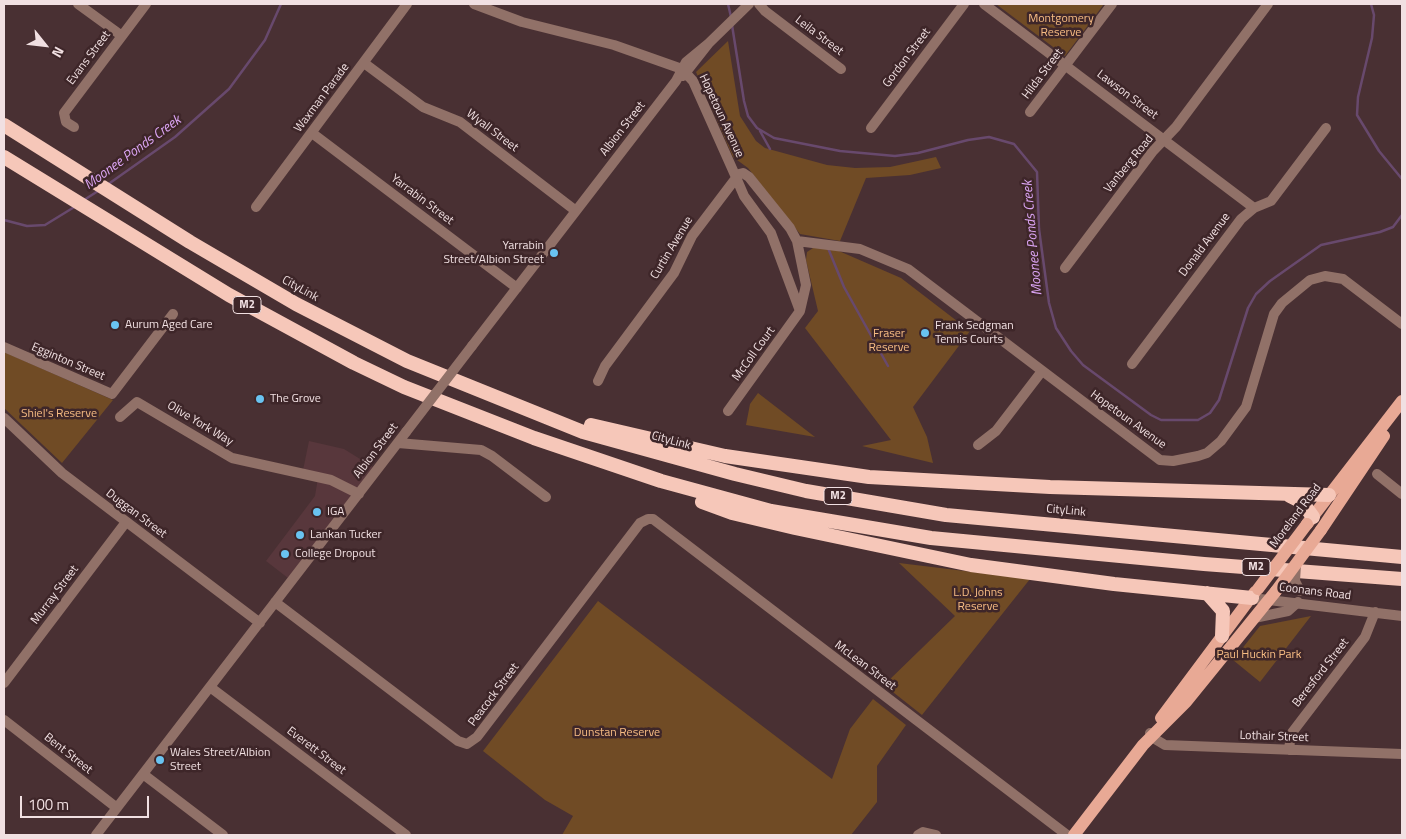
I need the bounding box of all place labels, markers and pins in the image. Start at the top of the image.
place label: Yarrabin Street/Albion Street [443,239,544,267]
marker: Yarrabin Street/Albion Street [548,247,560,259]
place label: Aurum Aged Care [125,318,213,332]
marker: Aurum Aged Care [109,319,121,331]
place label: Frank Sedgman Tennis Courts [935,319,1014,347]
marker: Frank Sedgman Tennis Courts [919,327,931,339]
place label: The Grove [270,392,321,406]
marker: The Grove [254,393,266,405]
place label: IGA [327,505,344,519]
marker: IGA [311,506,323,518]
place label: Lankan Tucker [310,528,382,542]
marker: Lankan Tucker [294,529,306,541]
place label: College Dropout [295,547,376,561]
marker: College Dropout [279,548,291,560]
place label: Wales Street/Albion Street [170,746,271,774]
marker: Wales Street/Albion Street [154,754,166,766]

